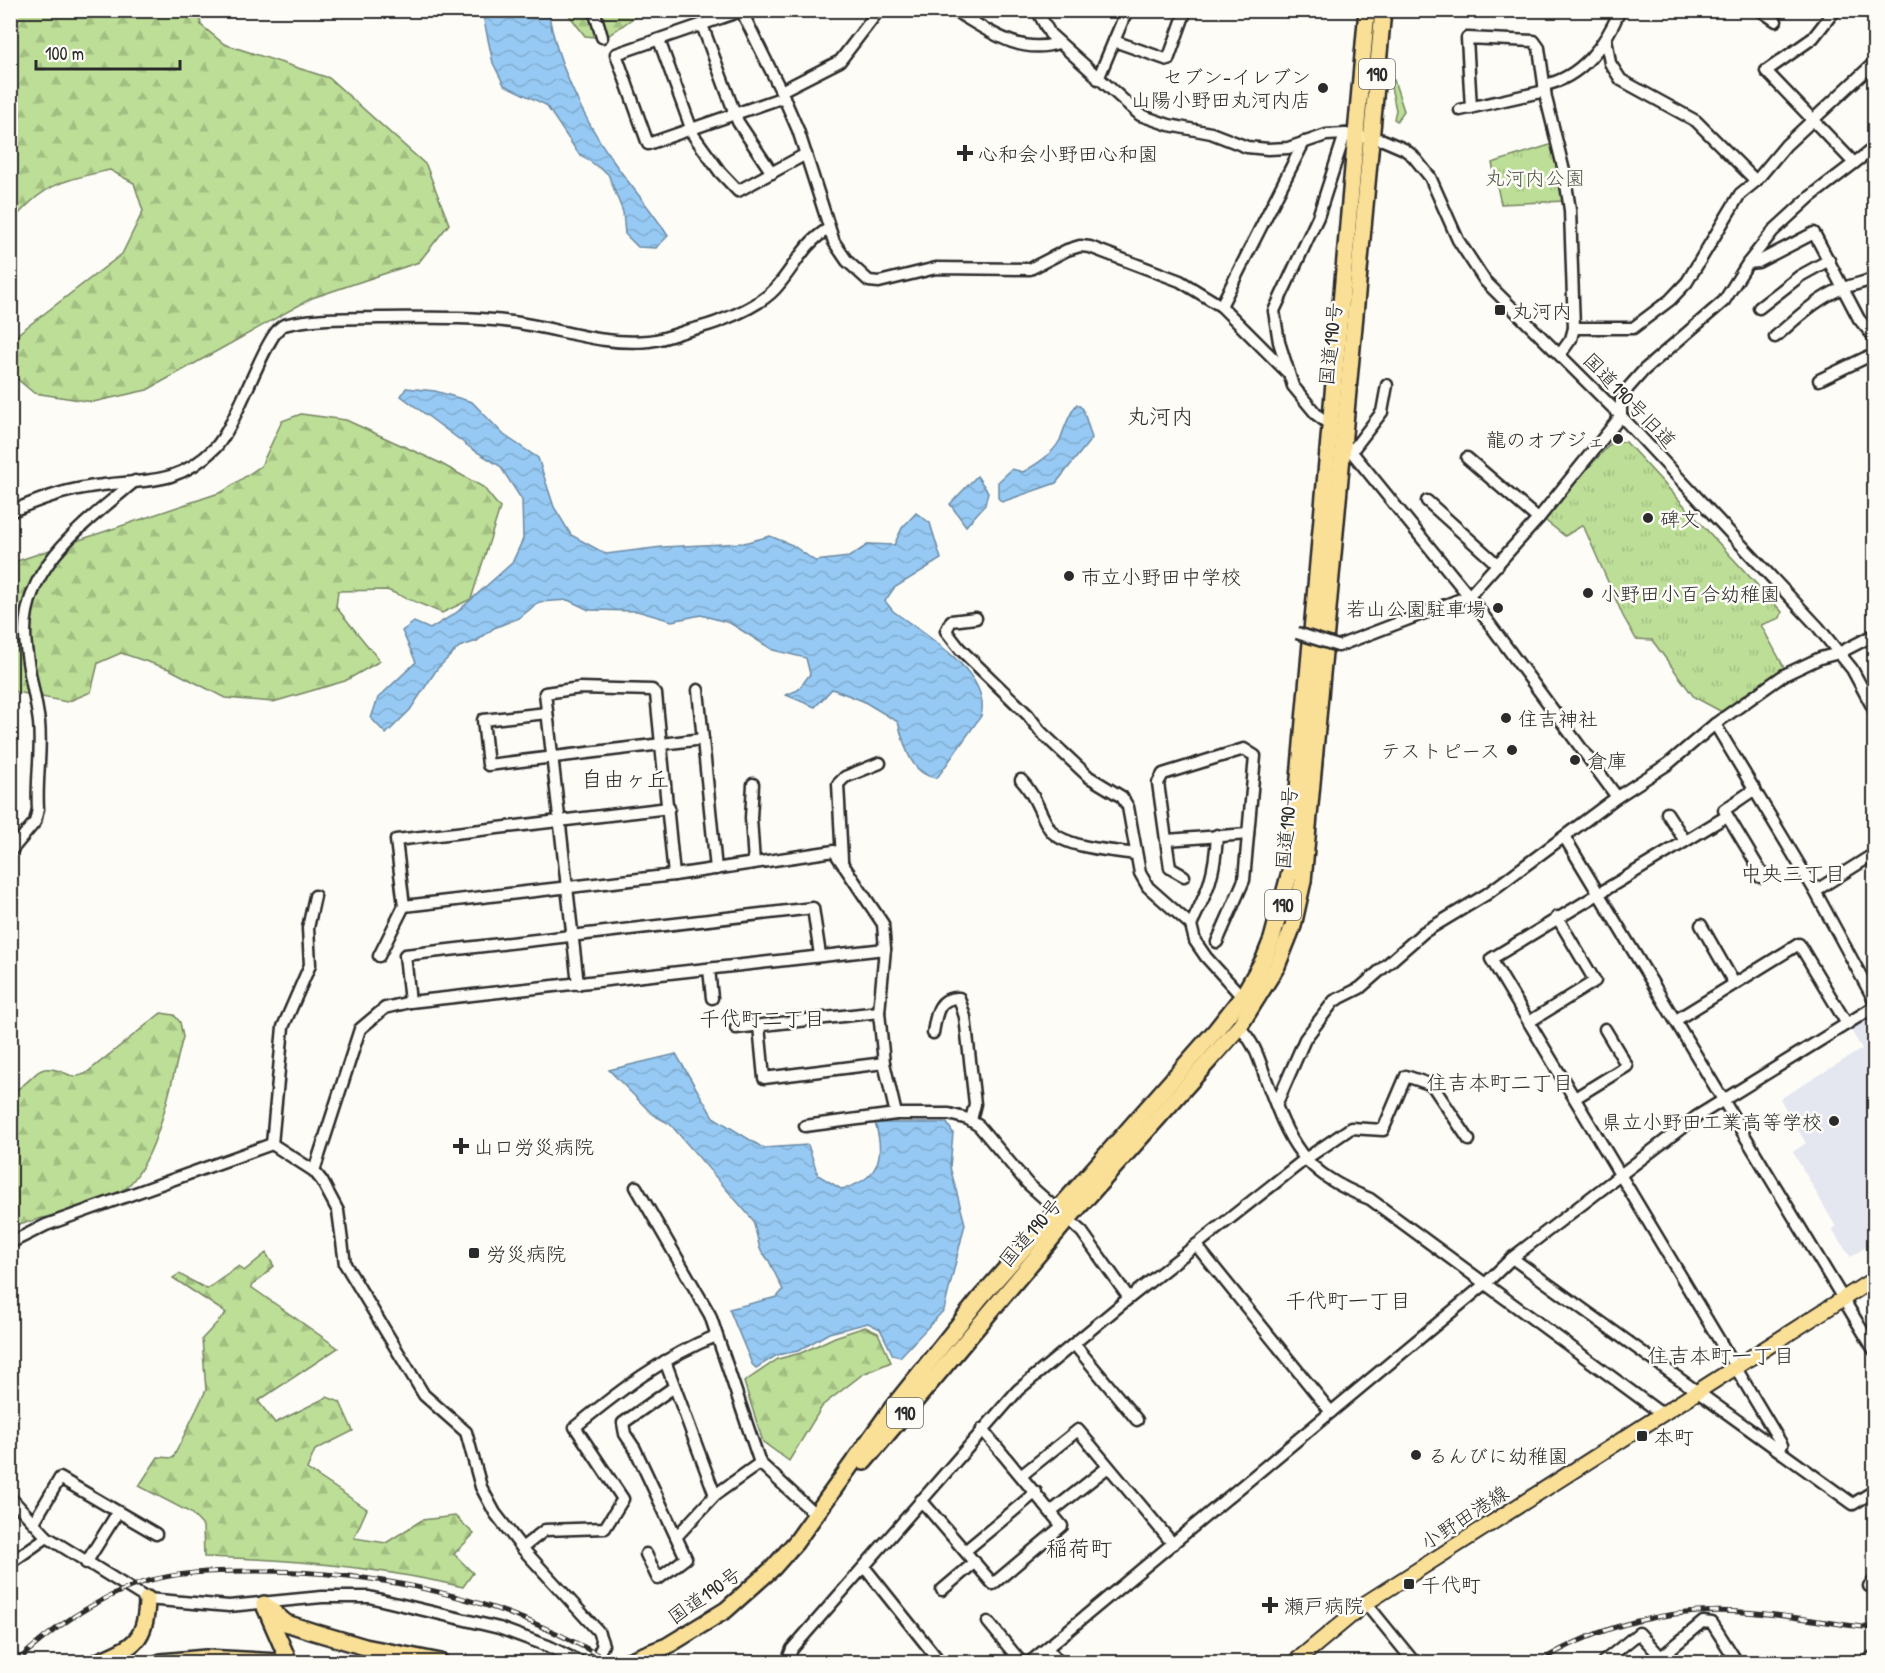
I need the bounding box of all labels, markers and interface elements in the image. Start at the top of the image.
scale bar [36,33,180,71]
text: 100 m [45,41,84,66]
road number: 190 [1359,59,1395,89]
place label: セブン-イレブン 山陽小野田丸河内店 [1131,63,1311,113]
marker: セブン-イレブン 山陽小野田丸河内店 [1316,81,1330,95]
place label: 心和会小野田心和園 [978,140,1158,167]
marker: 心和会小野田心和園 [956,144,974,162]
park label: 丸河内公園 [1485,164,1585,191]
place label: 丸河内 [1512,297,1572,324]
street label: 国道190号 [1312,301,1348,387]
marker: 丸河内 [1493,303,1507,317]
street label: 国道190号旧道 [1577,346,1683,454]
district label: 丸河内 [1127,401,1193,431]
place label: 龍のオブジェ [1486,426,1606,453]
marker: 龍のオブジェ [1611,432,1625,446]
place label: 碑文 [1660,505,1700,532]
marker: 碑文 [1641,511,1655,525]
place label: 市立小野田中学校 [1081,563,1241,590]
marker: 市立小野田中学校 [1062,569,1076,583]
place label: 小野田小百合幼稚園 [1600,580,1780,607]
marker: 小野田小百合幼稚園 [1581,586,1595,600]
place label: 若山公園駐車場 [1346,595,1486,622]
marker: 若山公園駐車場 [1491,601,1505,615]
place label: 住吉神社 [1518,705,1598,732]
marker: 住吉神社 [1499,711,1513,725]
place label: テストピース [1381,737,1500,764]
marker: テストピース [1505,743,1519,757]
place label: 倉庫 [1587,747,1627,774]
marker: 倉庫 [1568,753,1582,767]
district label: 自由ヶ丘 [581,764,669,794]
street label: 国道190号 [1269,785,1303,871]
district label: 中央三丁目 [1741,859,1846,888]
road number: 190 [1265,890,1301,920]
district label: 千代町二丁目 [699,1004,825,1033]
district label: 住吉本町二丁目 [1427,1068,1574,1097]
place label: 県立小野田工業高等学校 [1602,1108,1822,1135]
marker: 県立小野田工業高等学校 [1827,1114,1841,1128]
place label: 山口労災病院 [474,1133,594,1160]
marker: 山口労災病院 [452,1137,470,1155]
street label: 国道190号 [992,1192,1068,1272]
place label: 労災病院 [486,1240,566,1267]
marker: 労災病院 [467,1246,481,1260]
district label: 千代町一丁目 [1285,1286,1411,1315]
district label: 住吉本町一丁目 [1648,1341,1795,1370]
road number: 190 [887,1398,923,1428]
place label: 本町 [1654,1423,1694,1450]
marker: 本町 [1635,1429,1649,1443]
place label: るんびに幼稚園 [1428,1442,1568,1469]
marker: るんびに幼稚園 [1409,1448,1423,1462]
street label: 小野田港線 [1415,1478,1513,1556]
district label: 稲荷町 [1046,1533,1112,1563]
street label: 国道190号 [662,1560,746,1630]
place label: 千代町 [1421,1571,1481,1598]
marker: 千代町 [1402,1577,1416,1591]
place label: 瀬戸病院 [1284,1592,1364,1619]
marker: 瀬戸病院 [1261,1596,1279,1614]

